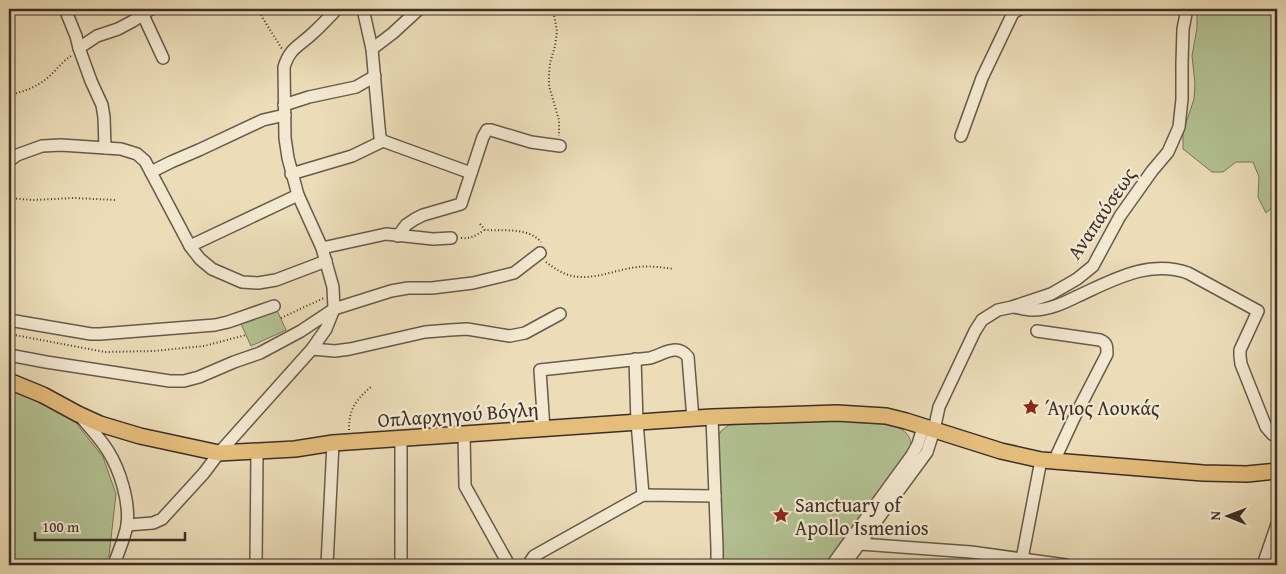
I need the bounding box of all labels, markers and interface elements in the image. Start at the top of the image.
street label: Αναπαύσεως [1059,161,1143,265]
place label: Άγιος Λουκάς [1045,393,1160,422]
street label: Οπλαρχηγού Βόγλη [377,394,539,434]
place icon: Άγιος Λουκάς [1021,397,1041,417]
place label: Sanctuary of Apollo Ismenios [795,490,929,542]
north arrow [1204,492,1254,542]
place icon: Sanctuary of Apollo Ismenios [771,505,791,525]
scale bar [35,509,185,541]
text: N [1205,510,1225,521]
text: 100 m [42,516,80,537]

